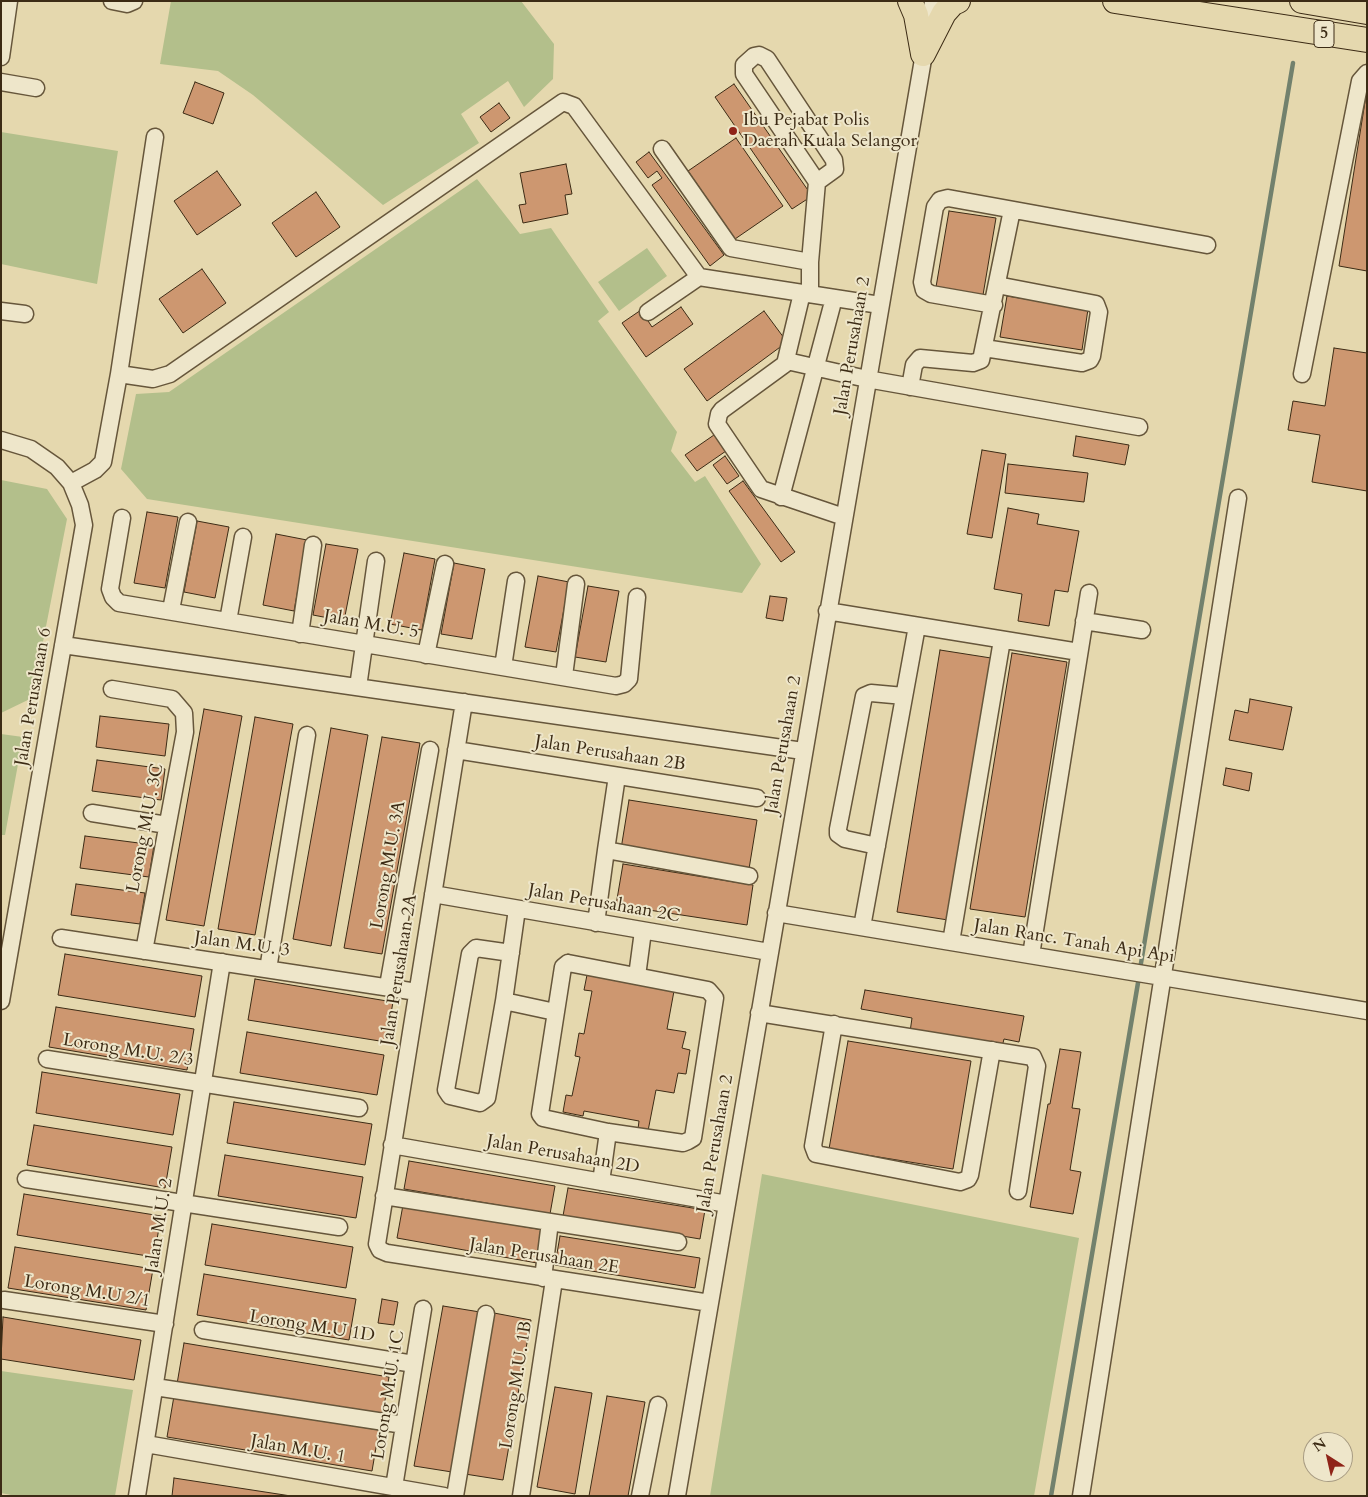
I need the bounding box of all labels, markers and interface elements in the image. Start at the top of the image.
road number: 5 [1314,20,1334,48]
place label: Ibu Pejabat Polis Daerah Kuala Selangor [743,110,917,152]
marker: Ibu Pejabat Polis Daerah Kuala Selangor [727,125,739,137]
street label: Jalan Perusahaan 2 [830,275,876,417]
street label: Jalan M.U. 5 [322,606,420,644]
street label: Jalan Perusahaan 6 [11,626,57,768]
street label: Jalan Perusahaan 2 [761,674,807,816]
street label: Jalan Perusahaan 2B [533,731,687,777]
street label: Lorong M.U. 3C [123,762,169,894]
street label: Lorong M.U. 3A [367,799,411,931]
street label: Jalan Perusahaan 2C [526,880,682,928]
street label: Jalan Perusahaan 2A [377,893,423,1047]
street label: Jalan Ranc. Tanah Api Api [972,915,1176,969]
street label: Jalan M.U. 3 [193,928,291,962]
street label: Lorong M.U. 2/3 [61,1030,195,1072]
street label: Jalan Perusahaan 2 [693,1073,739,1215]
street label: Jalan Perusahaan 2D [485,1131,641,1179]
street label: Jalan M.U. 2 [142,1177,178,1275]
street label: Jalan Perusahaan 2E [468,1235,620,1279]
street label: Lorong M.U 2/1 [22,1271,152,1313]
street label: Lorong M.U 1D [248,1306,376,1348]
street label: Lorong M.U. 1B [496,1320,538,1450]
street label: Lorong M.U. 1C [368,1329,410,1461]
street label: Jalan M.U. 1 [249,1431,347,1469]
north arrow [1303,1432,1353,1482]
text: N [1309,1434,1330,1456]

